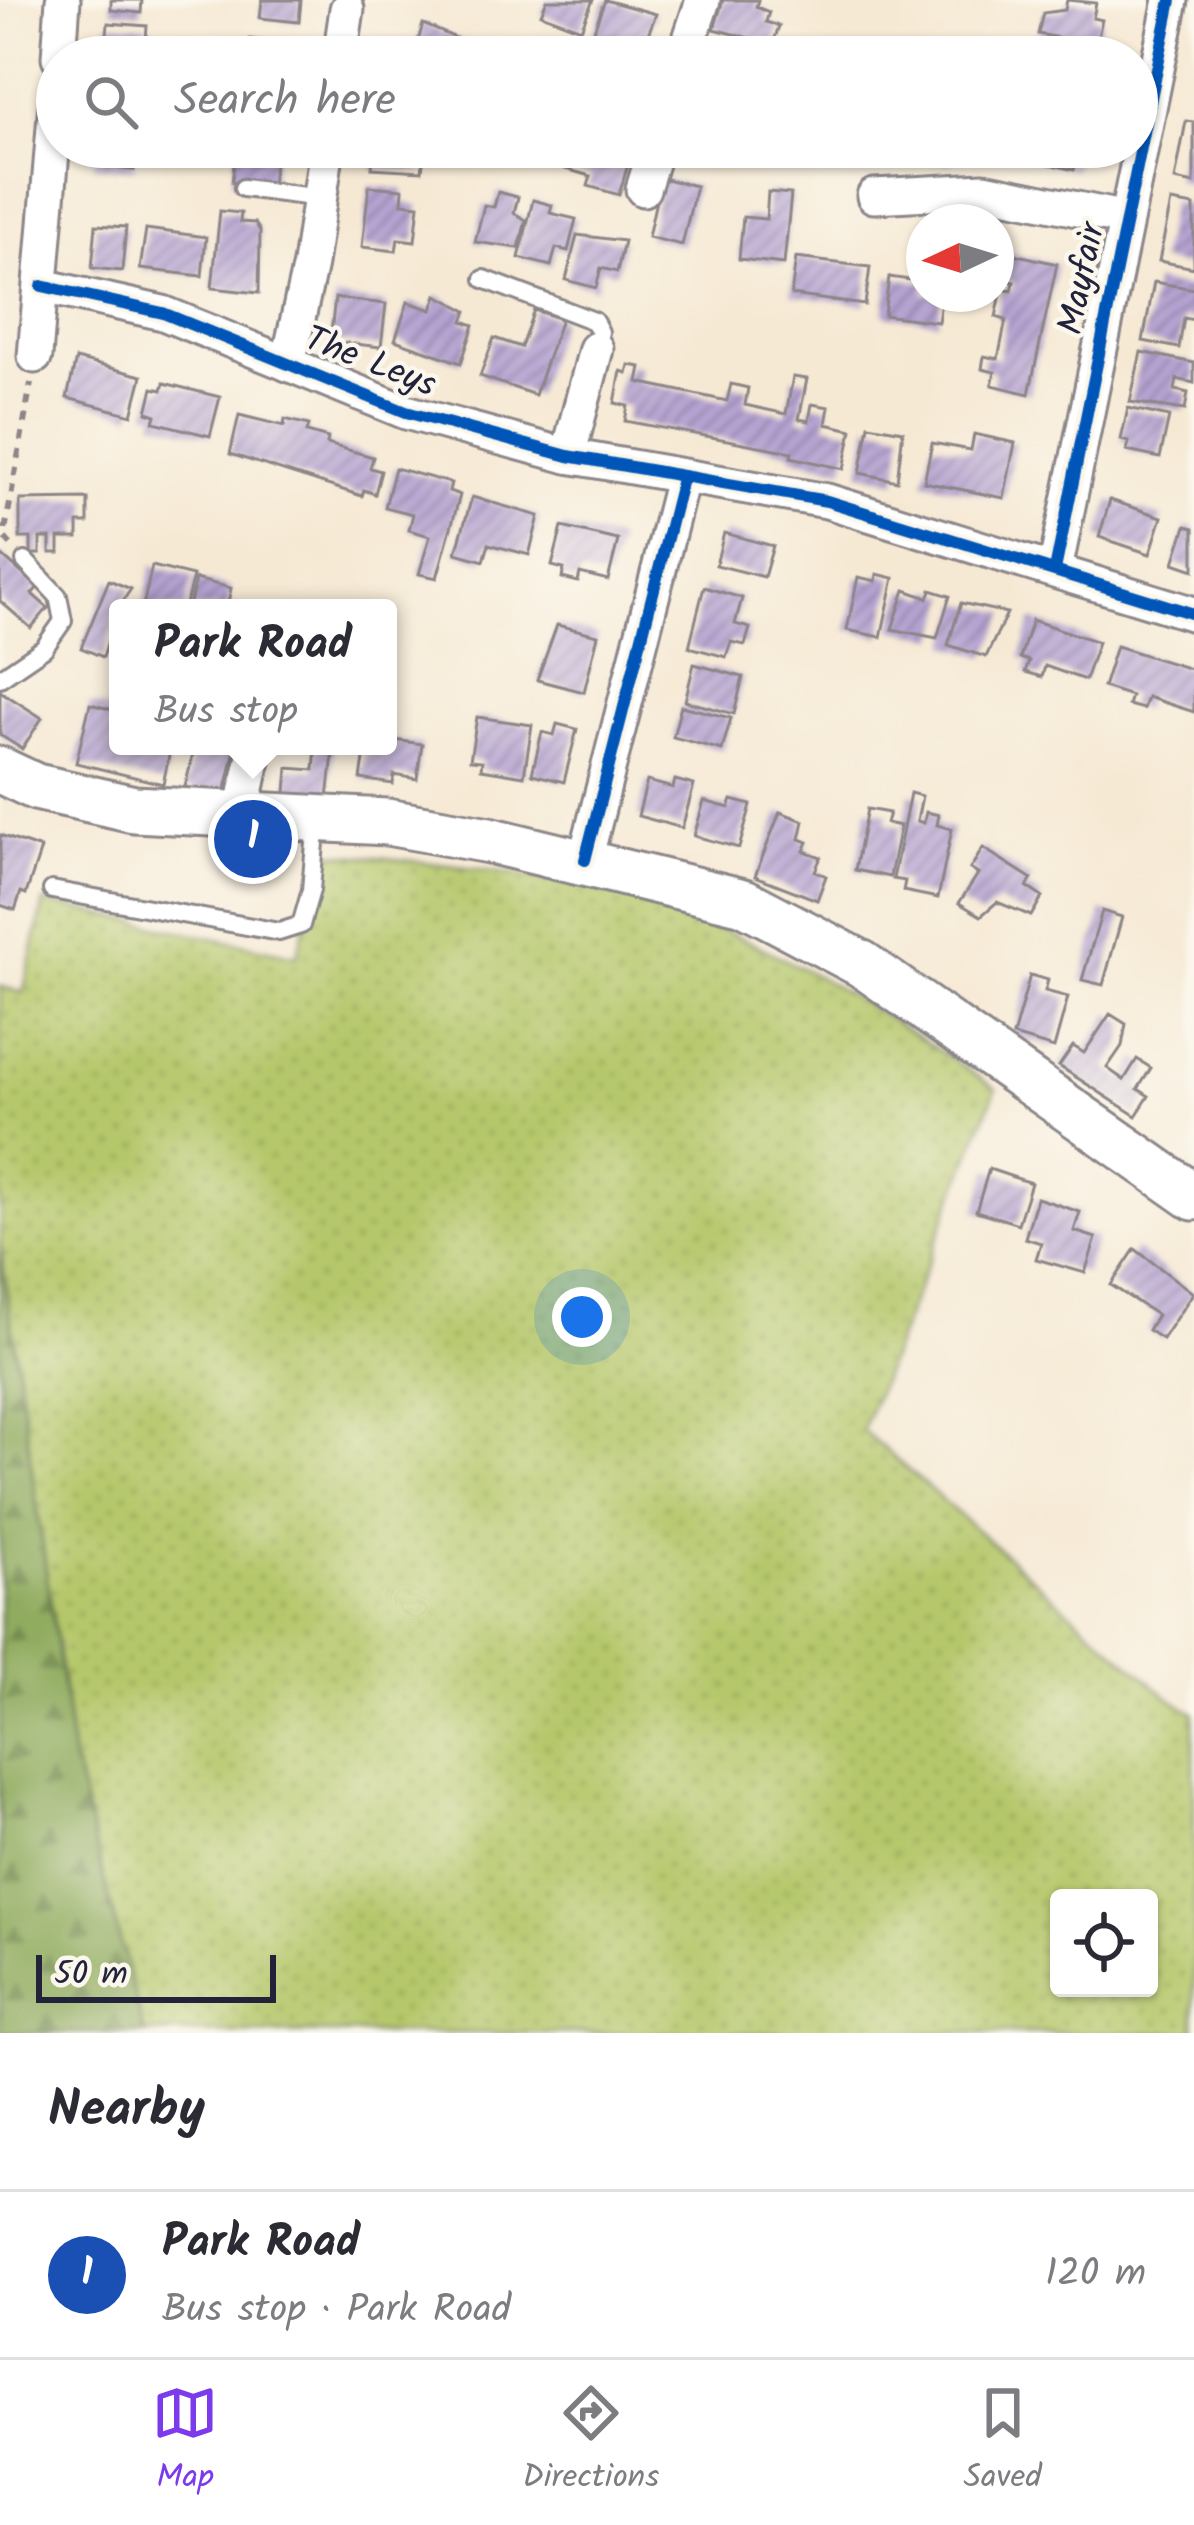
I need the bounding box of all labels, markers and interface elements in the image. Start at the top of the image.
search box [36,36,1158,168]
text: Search here [174,66,396,138]
icon: search [78,69,144,135]
north arrow [906,204,1014,312]
street label: Mayfair [1043,216,1123,340]
street label: The Leys [296,312,444,414]
popup [109,599,397,755]
text: Park Road [154,610,352,682]
text: Bus stop [154,682,298,744]
pin: 1 [214,794,292,884]
your location [552,1287,612,1347]
map controls [1050,1889,1158,1997]
button: locate [1050,1889,1158,1997]
scale bar [36,1949,276,2002]
text: 50 m [54,1949,128,2002]
text: Nearby [48,2071,205,2152]
text: Park Road [162,2208,360,2280]
text: 1 [81,2244,93,2306]
text: 120 m [1045,2244,1146,2306]
text: Bus stop · Park Road [162,2280,511,2342]
tab: Map [152,2380,218,2505]
tab: Directions [522,2380,659,2505]
tab: Saved [964,2380,1042,2505]

